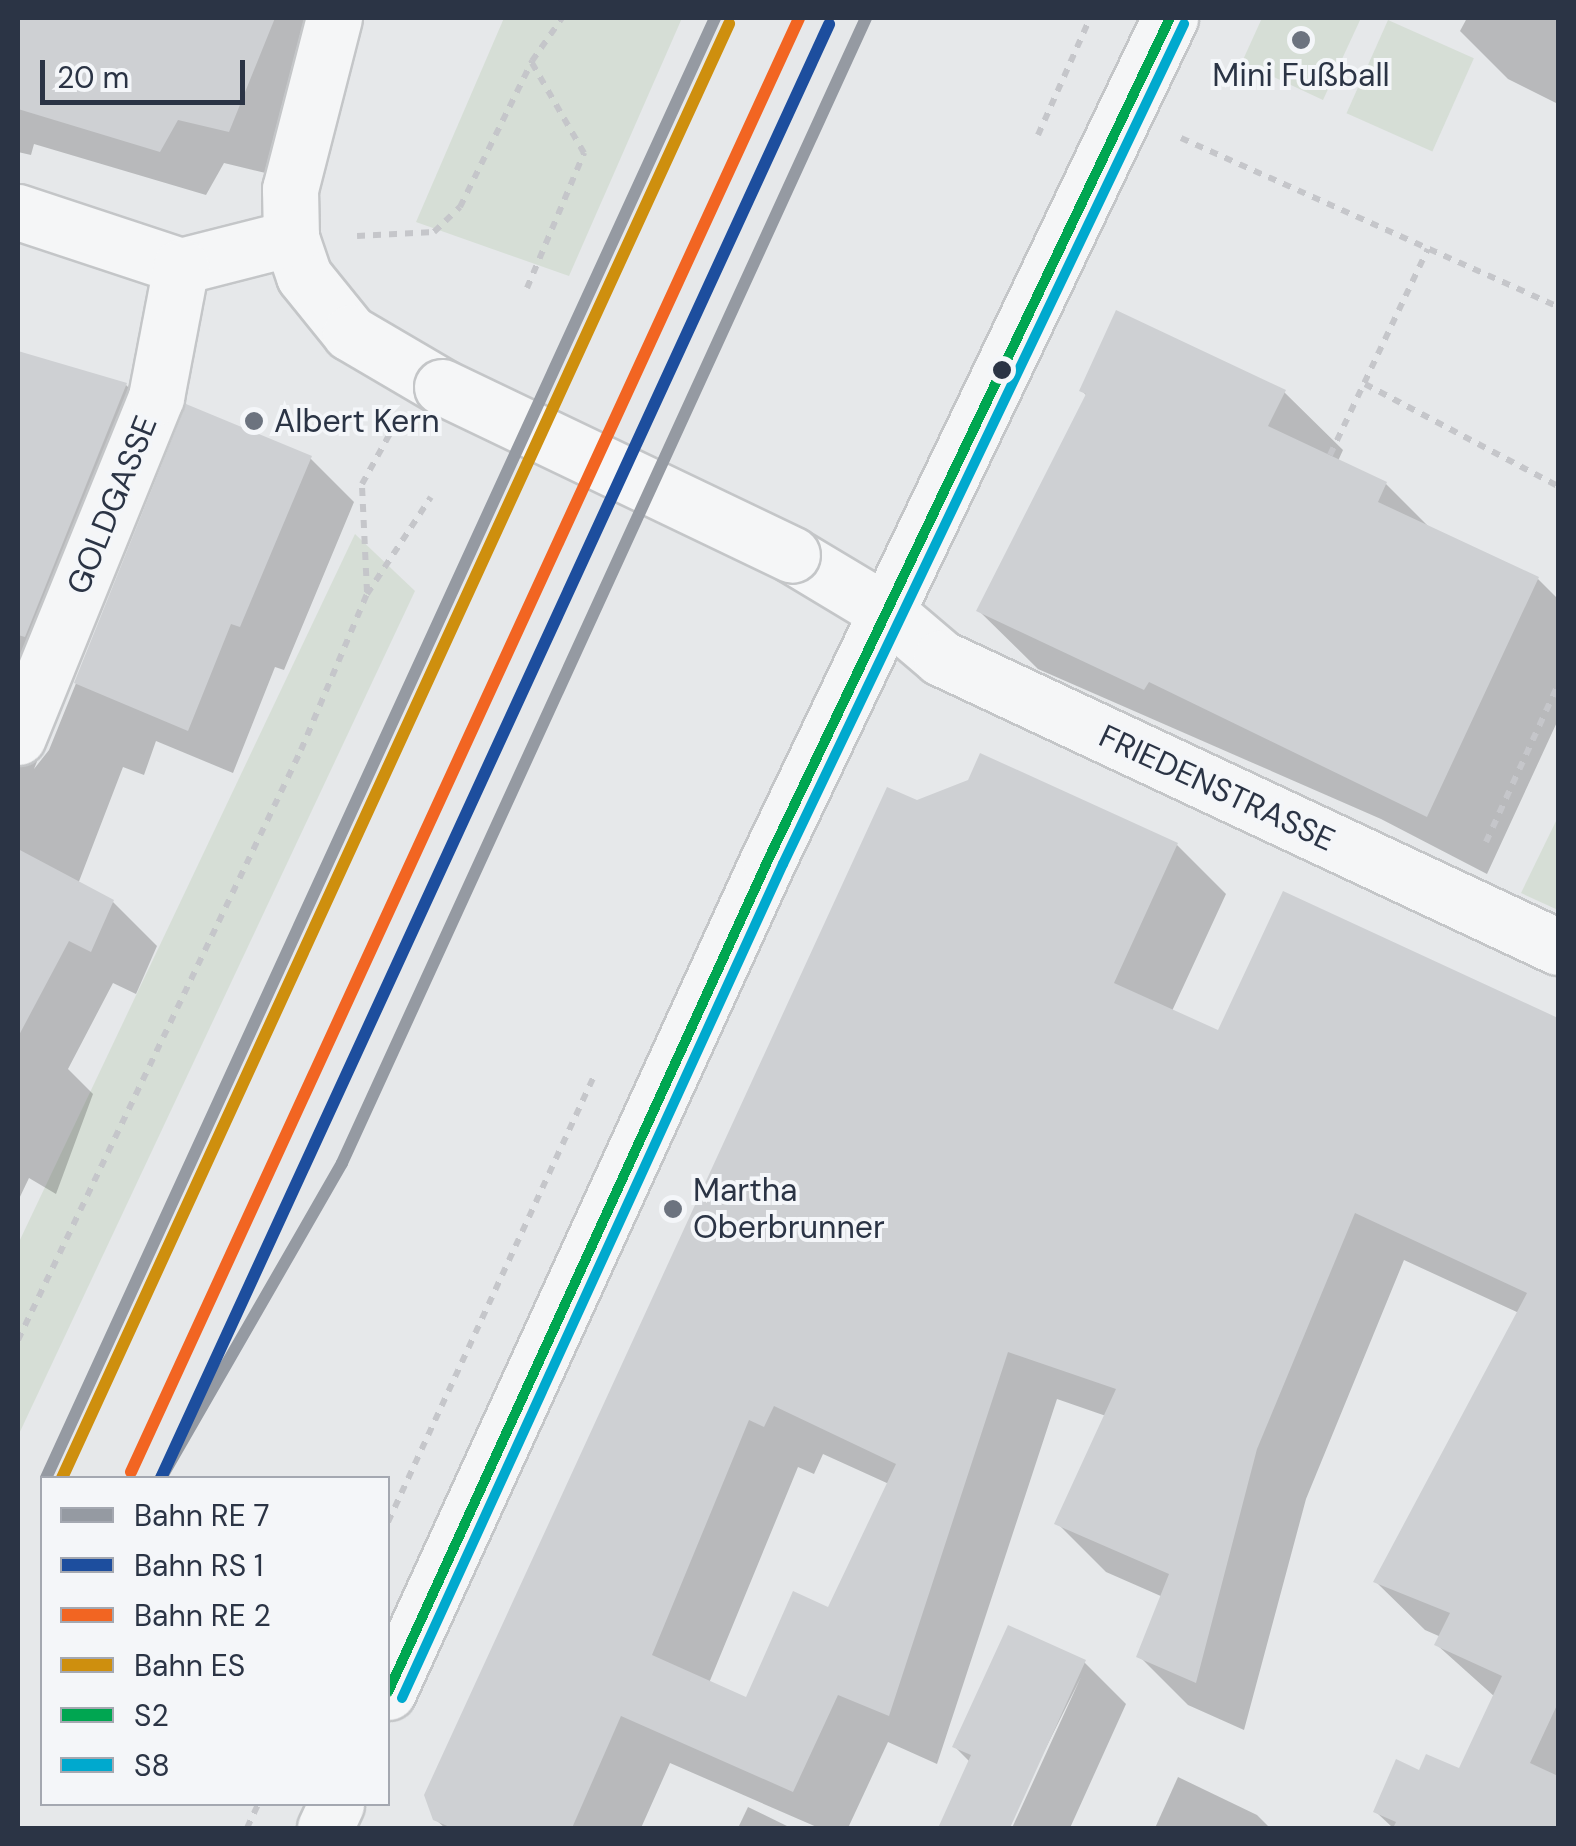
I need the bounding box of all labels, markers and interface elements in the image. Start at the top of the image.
marker: Mini Fußball [1290,29,1312,51]
scale bar [45,40,250,102]
place label: Mini Fußball [1212,56,1390,94]
text: 20 m [57,58,129,97]
unlabelled marker [992,360,1012,380]
place label: Albert Kern [274,402,440,440]
street label: GOLDGASSE [59,410,165,600]
marker: Albert Kern [243,410,265,432]
street label: FRIEDENSTRASSE [1093,717,1341,859]
place label: Martha Oberbrunner [693,1172,885,1247]
marker: Martha Oberbrunner [662,1198,684,1220]
legend [40,1476,390,1806]
text: Bahn RE 7 [134,1496,270,1535]
text: Bahn RS 1 [134,1546,263,1585]
text: Bahn RE 2 [134,1596,271,1635]
text: Bahn ES [134,1646,245,1685]
text: S2 [134,1696,169,1735]
text: S8 [134,1746,170,1785]

